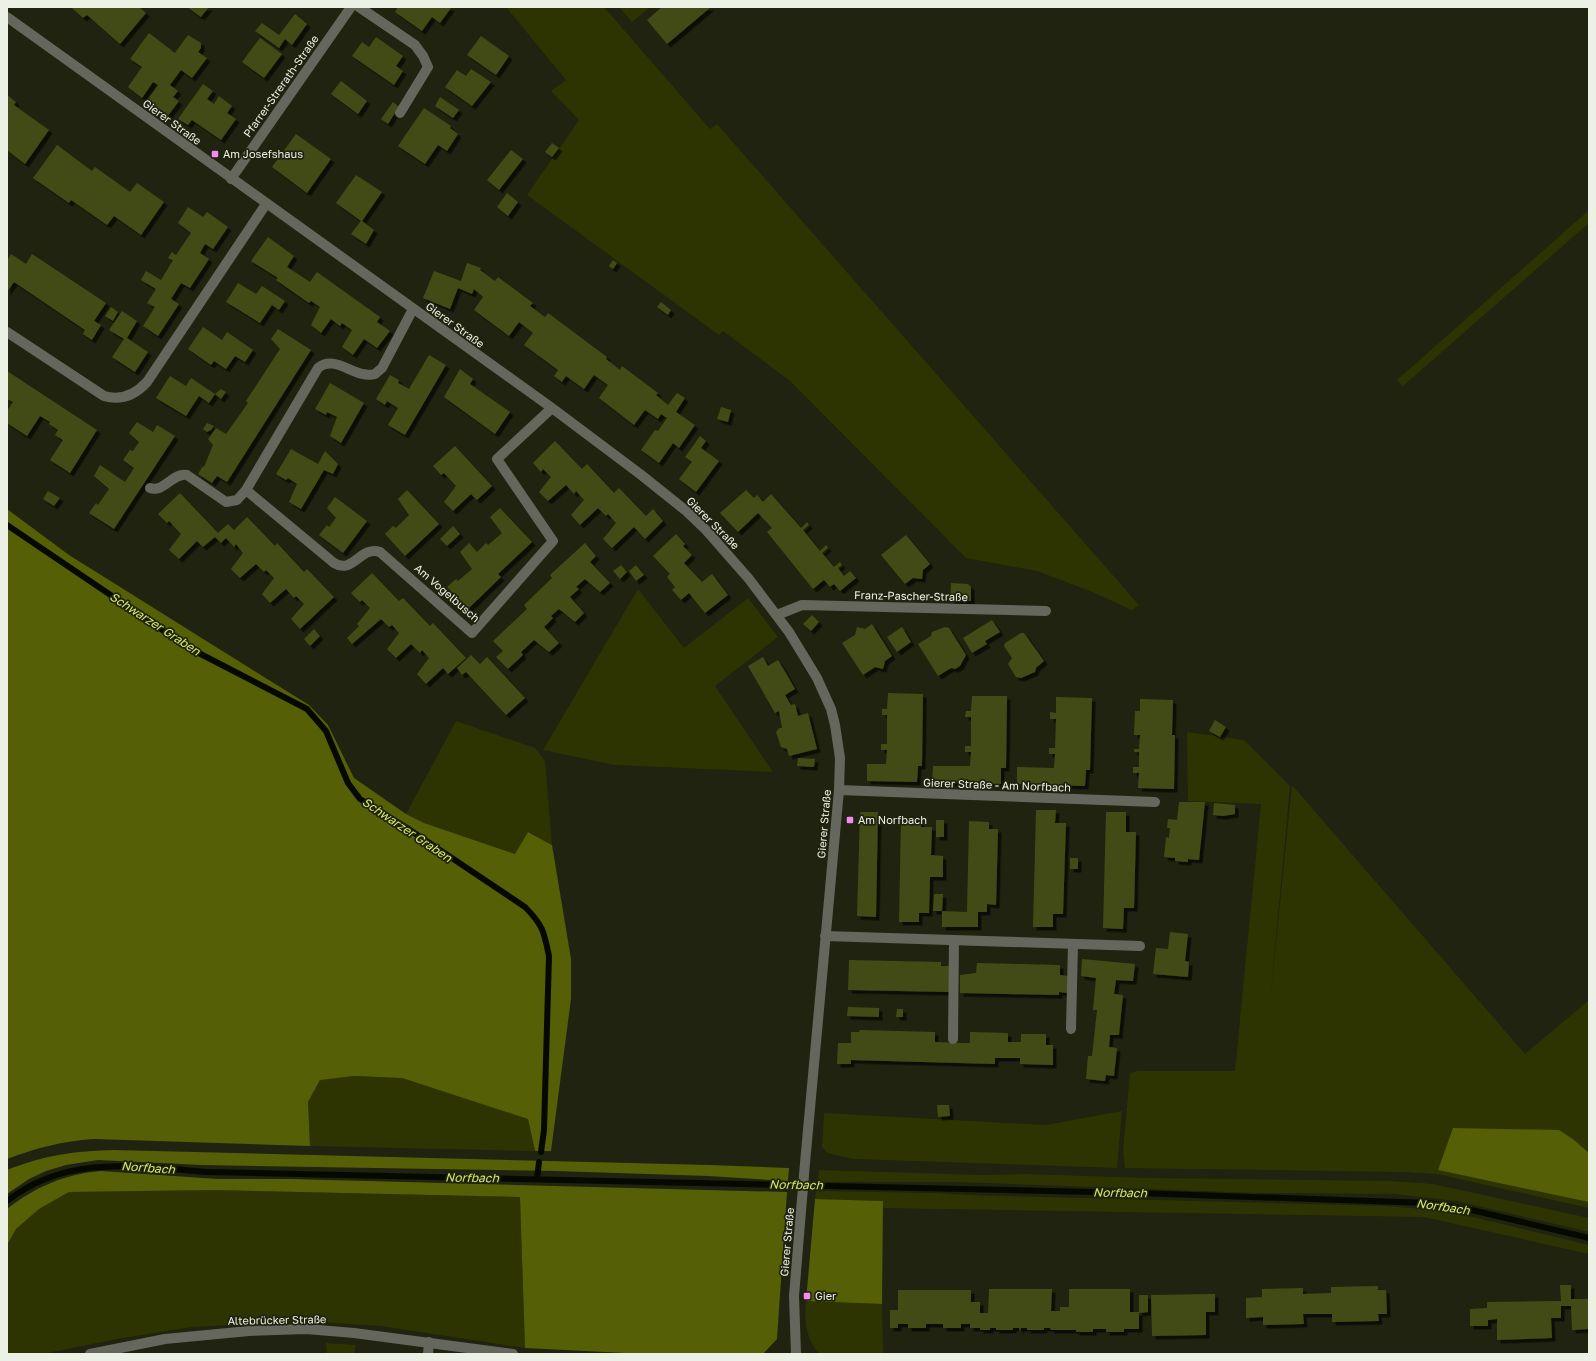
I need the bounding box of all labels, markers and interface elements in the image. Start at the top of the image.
street label: Pfarrer-Strerath-Straße [240,32,321,139]
street label: Gierer Straße [141,96,204,147]
place label: Am Josefshaus [223,147,303,160]
marker: Am Josefshaus [210,149,220,159]
street label: Gierer Straße [424,299,487,350]
street label: Gierer Straße [684,494,742,552]
street label: Am Vogelbusch [412,561,482,624]
street label: Franz-Pascher-Straße [854,588,968,603]
water label: Schwarzer Graben [107,589,204,659]
street label: Gierer Straße - Am Norfbach [923,775,1071,794]
street label: Gierer Straße [814,789,833,859]
water label: Schwarzer Graben [360,794,455,865]
place label: Am Norfbach [858,813,927,826]
marker: Am Norfbach [845,815,855,825]
water label: Norfbach [121,1158,176,1177]
water label: Norfbach [445,1170,500,1185]
water label: Norfbach [769,1177,824,1192]
water label: Norfbach [1093,1185,1148,1200]
water label: Norfbach [1415,1195,1471,1218]
street label: Gierer Straße [777,1207,796,1277]
place label: Gier [815,1289,837,1302]
marker: Gier [802,1291,812,1301]
street label: Altebrücker Straße [228,1312,326,1327]

